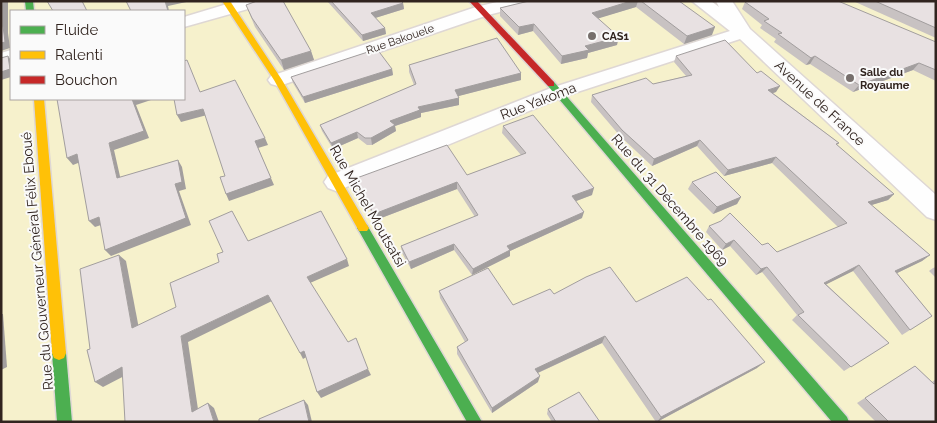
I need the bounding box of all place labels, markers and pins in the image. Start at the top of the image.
marker: CAS1 [586,30,598,42]
place label: CAS1 [602,30,629,43]
place label: Salle du Royaume [860,66,910,92]
marker: Salle du Royaume [844,72,856,84]

